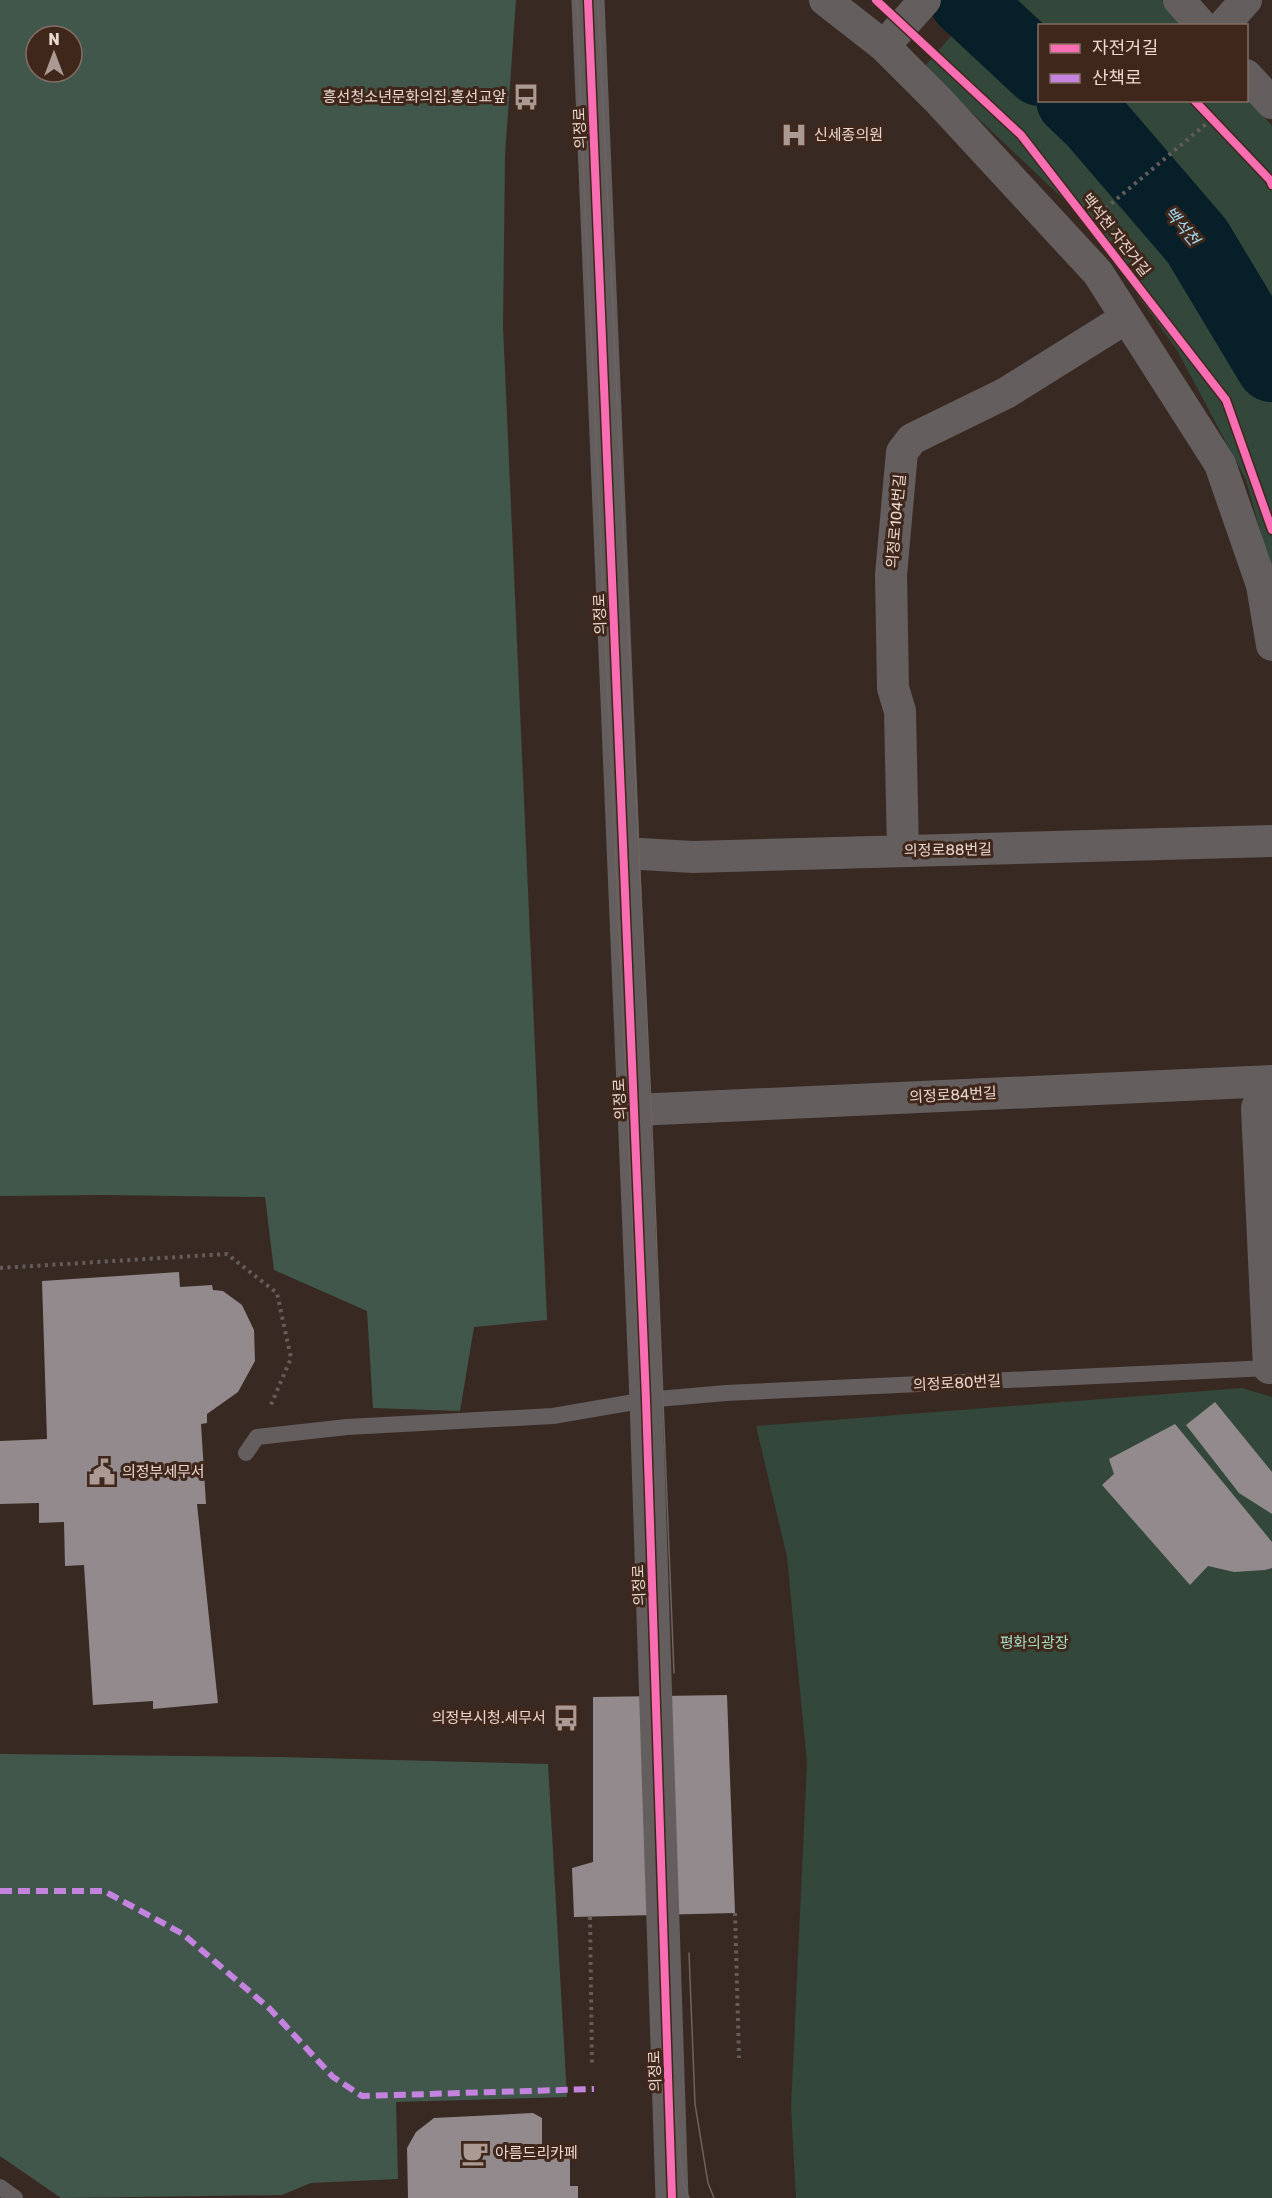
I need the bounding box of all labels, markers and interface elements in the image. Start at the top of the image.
north arrow [24,24,84,84]
legend [1038,24,1248,102]
text: N [48,30,60,49]
text: 자전거길 [1092,37,1158,59]
text: 산책로 [1092,67,1142,89]
bus stop icon: 흥선청소년문화의집.흥선교앞 [511,82,541,112]
place label: 흥선청소년문화의집.흥선교앞 [323,88,506,106]
street label: 의정로 [570,107,590,149]
hospital icon: 신세종의원 [779,120,809,150]
place label: 신세종의원 [814,126,883,144]
street label: 백석천 자전거길 [1078,190,1154,280]
water label: 백석천 [1161,203,1205,251]
street label: 의정로104번길 [883,473,909,569]
street label: 의정로 [590,593,610,635]
street label: 의정로88번길 [904,840,992,860]
street label: 의정로 [610,1078,630,1120]
street label: 의정로84번길 [909,1084,997,1106]
street label: 의정로80번길 [913,1372,1001,1394]
public building icon: 의정부세무서 [87,1457,117,1487]
place label: 의정부세무서 [122,1463,205,1481]
street label: 의정로 [629,1564,649,1606]
park label: 평화의광장 [999,1634,1069,1652]
bus stop icon: 의정부시청.세무서 [551,1703,581,1733]
place label: 의정부시청.세무서 [432,1709,546,1727]
street label: 의정로 [645,2050,665,2092]
cafe icon: 아름드리카페 [460,2138,490,2168]
place label: 아름드리카페 [495,2144,578,2162]

